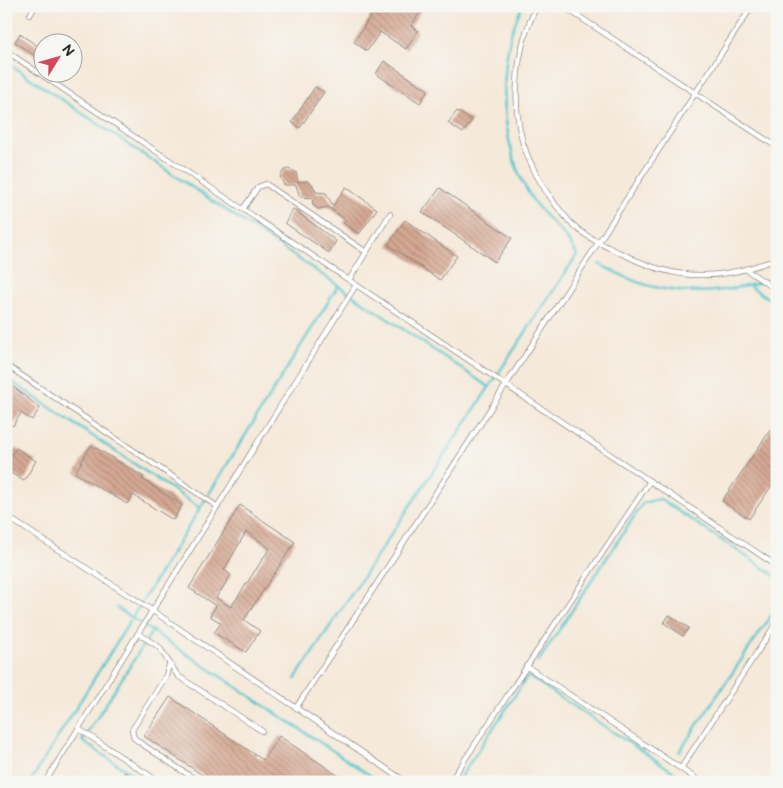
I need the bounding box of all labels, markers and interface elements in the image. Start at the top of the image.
north arrow [32,32,82,82]
text: N [58,41,78,60]

